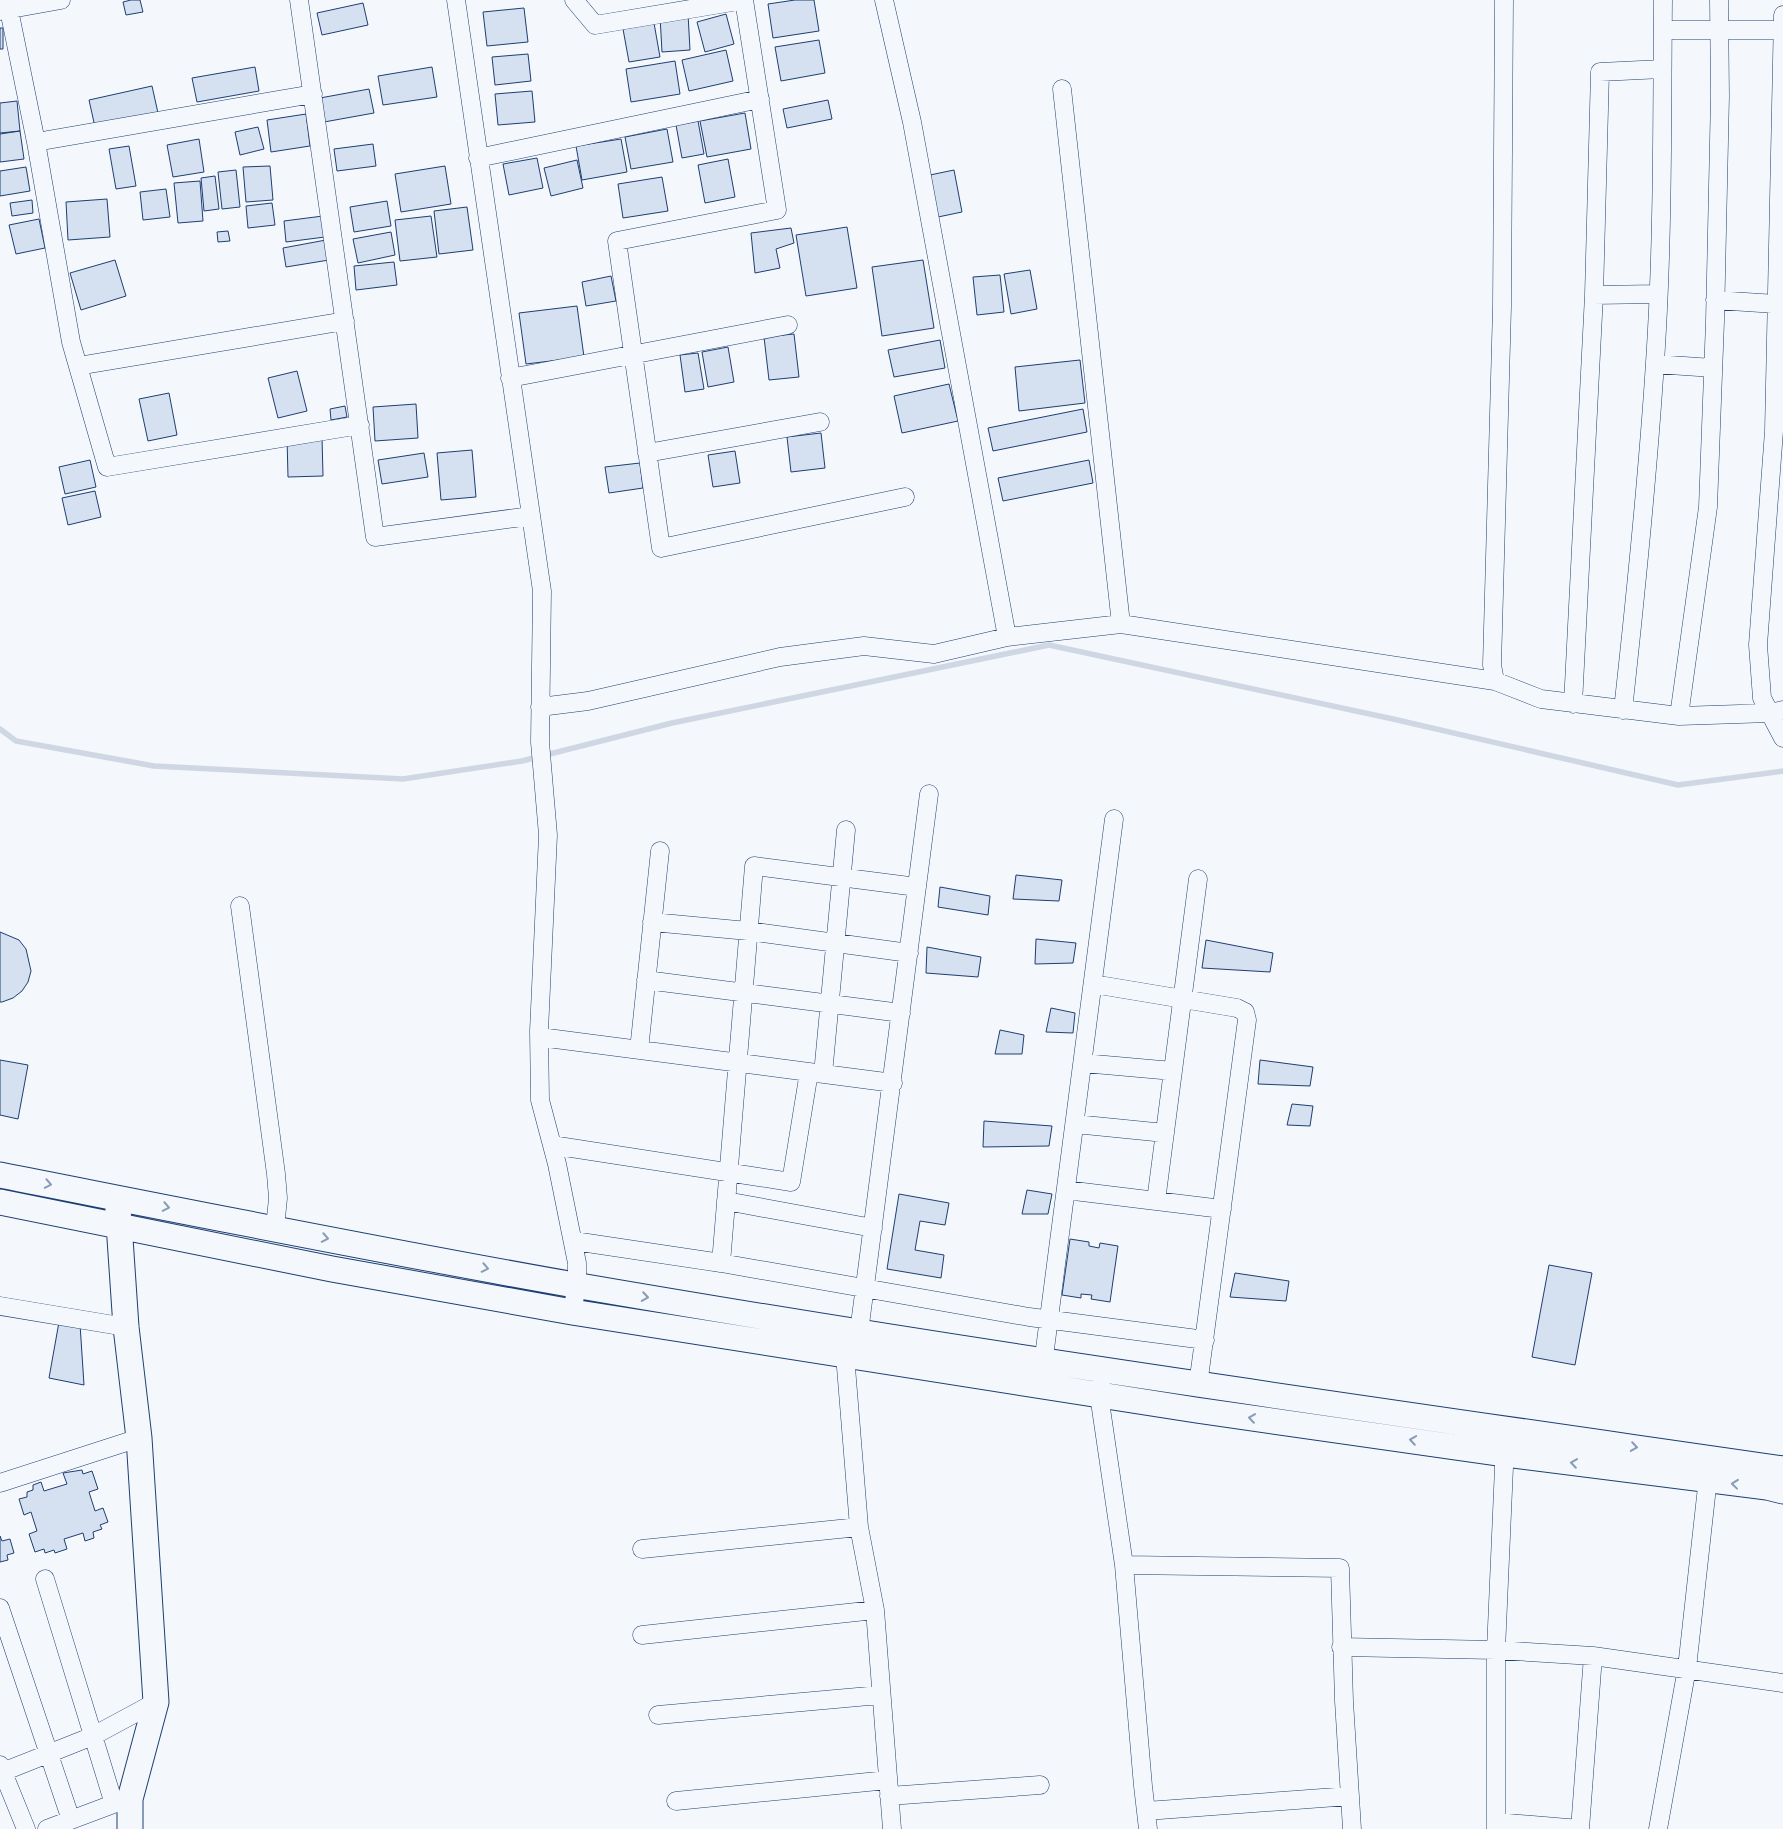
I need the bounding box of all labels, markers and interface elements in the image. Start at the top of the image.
one-way arrow [43,1178,52,1189]
one-way arrow [162,1202,170,1212]
one-way arrow [321,1233,330,1243]
one-way arrow [481,1263,490,1273]
one-way arrow [641,1291,650,1301]
one-way arrow [1248,1413,1256,1424]
one-way arrow [1409,1435,1417,1445]
one-way arrow [1630,1442,1638,1452]
one-way arrow [1569,1458,1577,1469]
one-way arrow [1731,1479,1739,1490]

